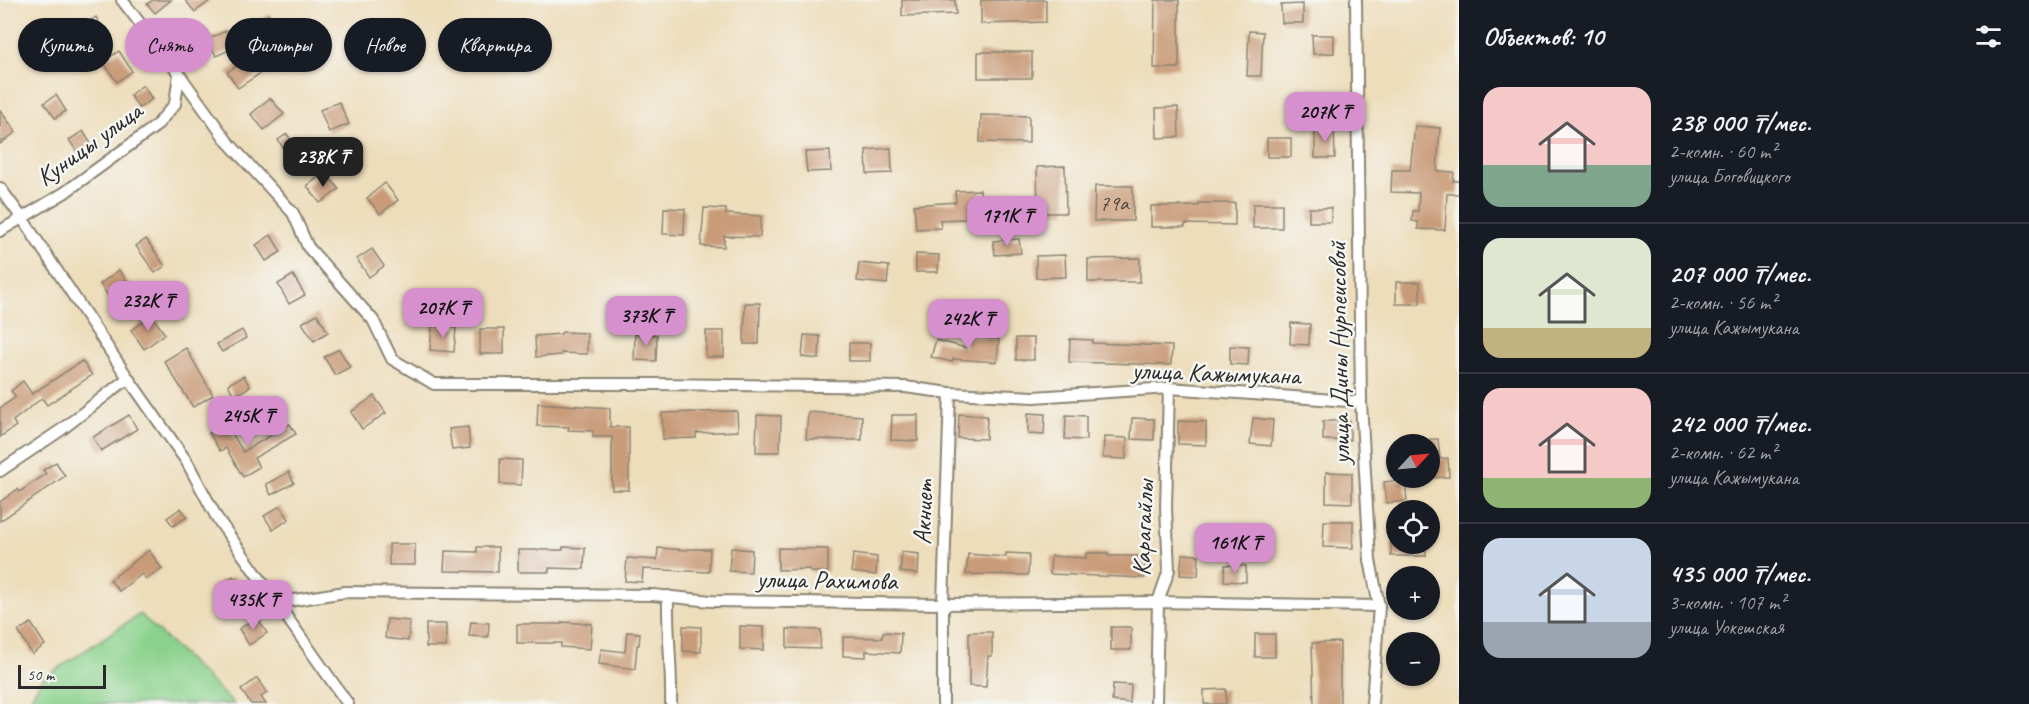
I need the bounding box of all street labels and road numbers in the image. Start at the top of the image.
street label: Куницы улица [29,93,150,194]
street label: улица Дины Нурпеисовой [1321,239,1357,467]
street label: улица Кажымукана [1129,353,1303,393]
street label: Акниет [905,477,941,545]
street label: Карагайлы [1125,477,1161,577]
street label: улица Рахимова [754,562,899,598]

